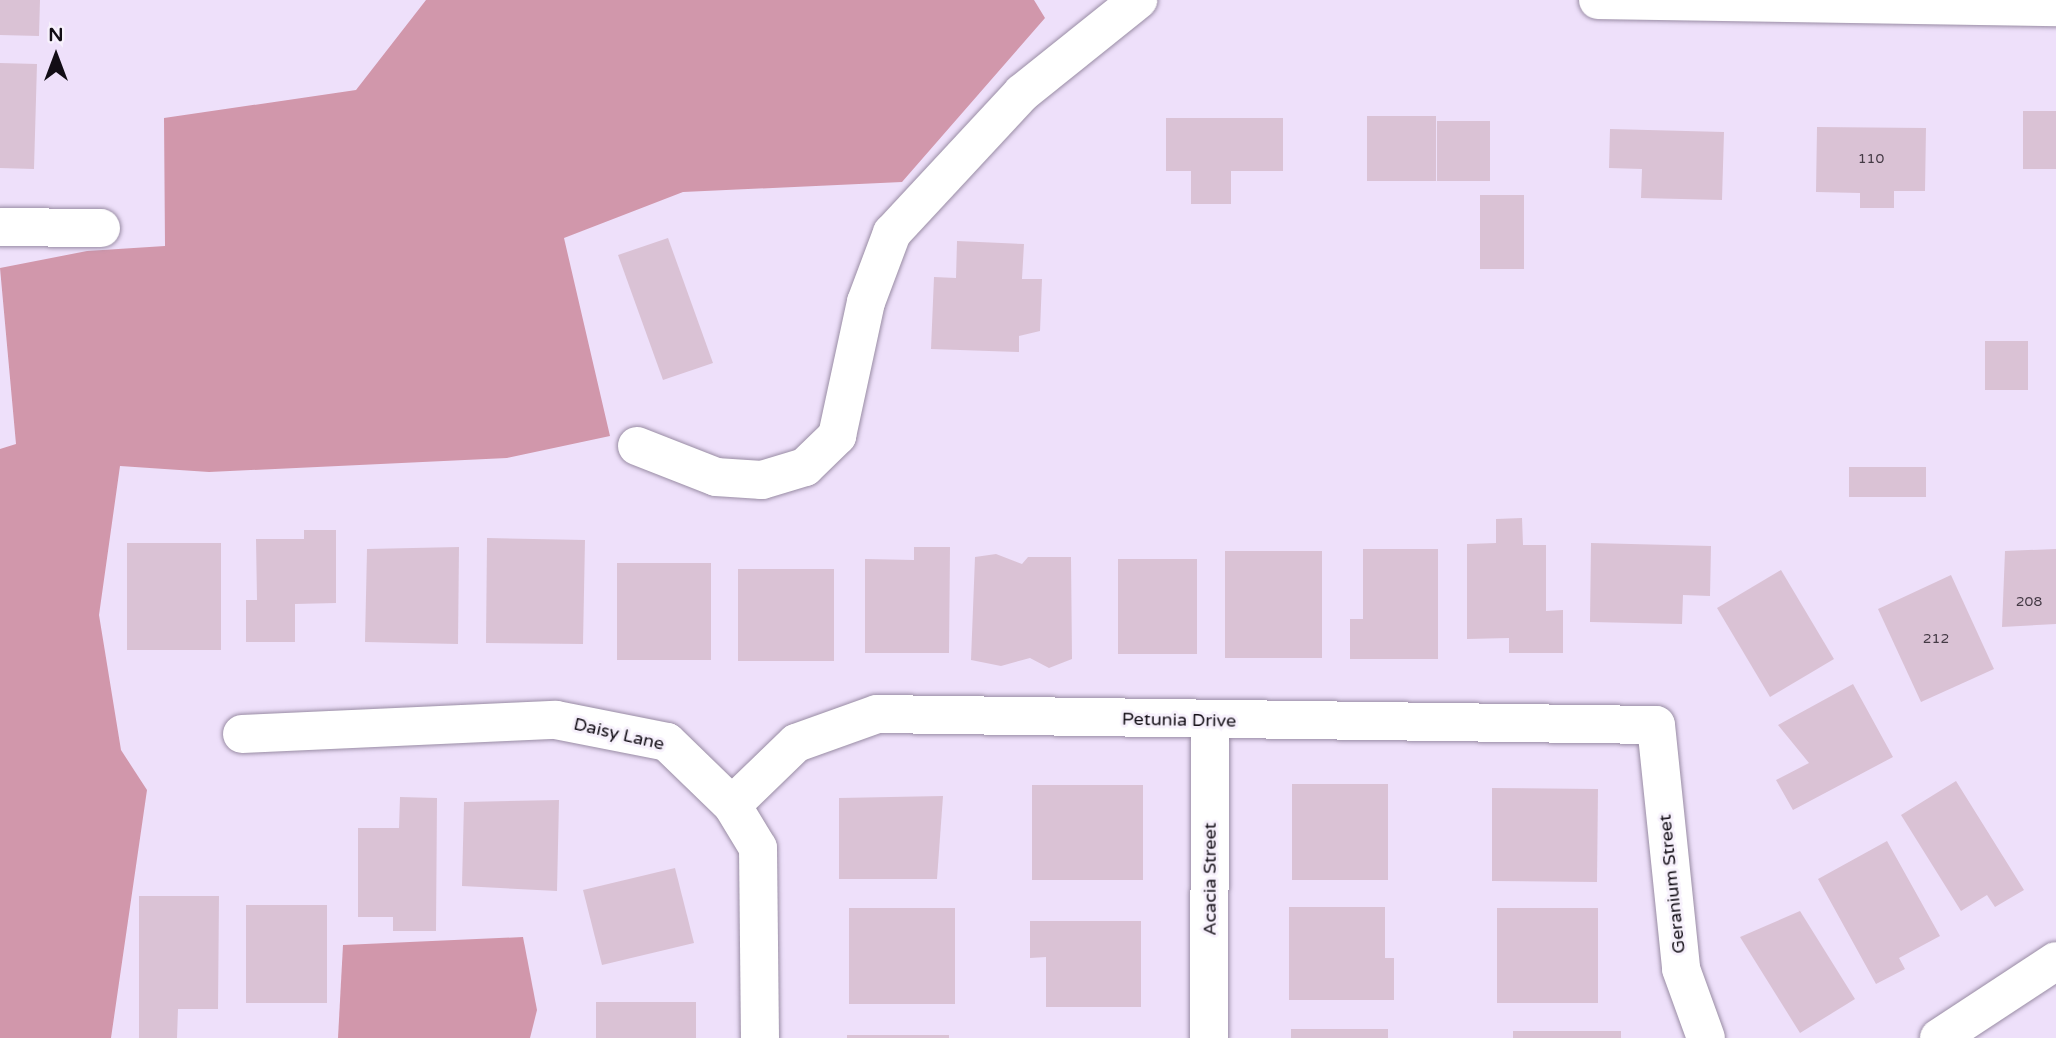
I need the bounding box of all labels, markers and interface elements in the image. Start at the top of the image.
north arrow [21,21,91,91]
text: N [48,24,64,46]
house number: 110 [1858,151,1884,167]
house number: 208 [2016,594,2042,610]
house number: 212 [1923,631,1949,647]
street label: Petunia Drive [1122,708,1236,732]
street label: Daisy Lane [572,713,666,755]
street label: Geranium Street [1654,813,1690,955]
street label: Acacia Street [1199,822,1221,936]

